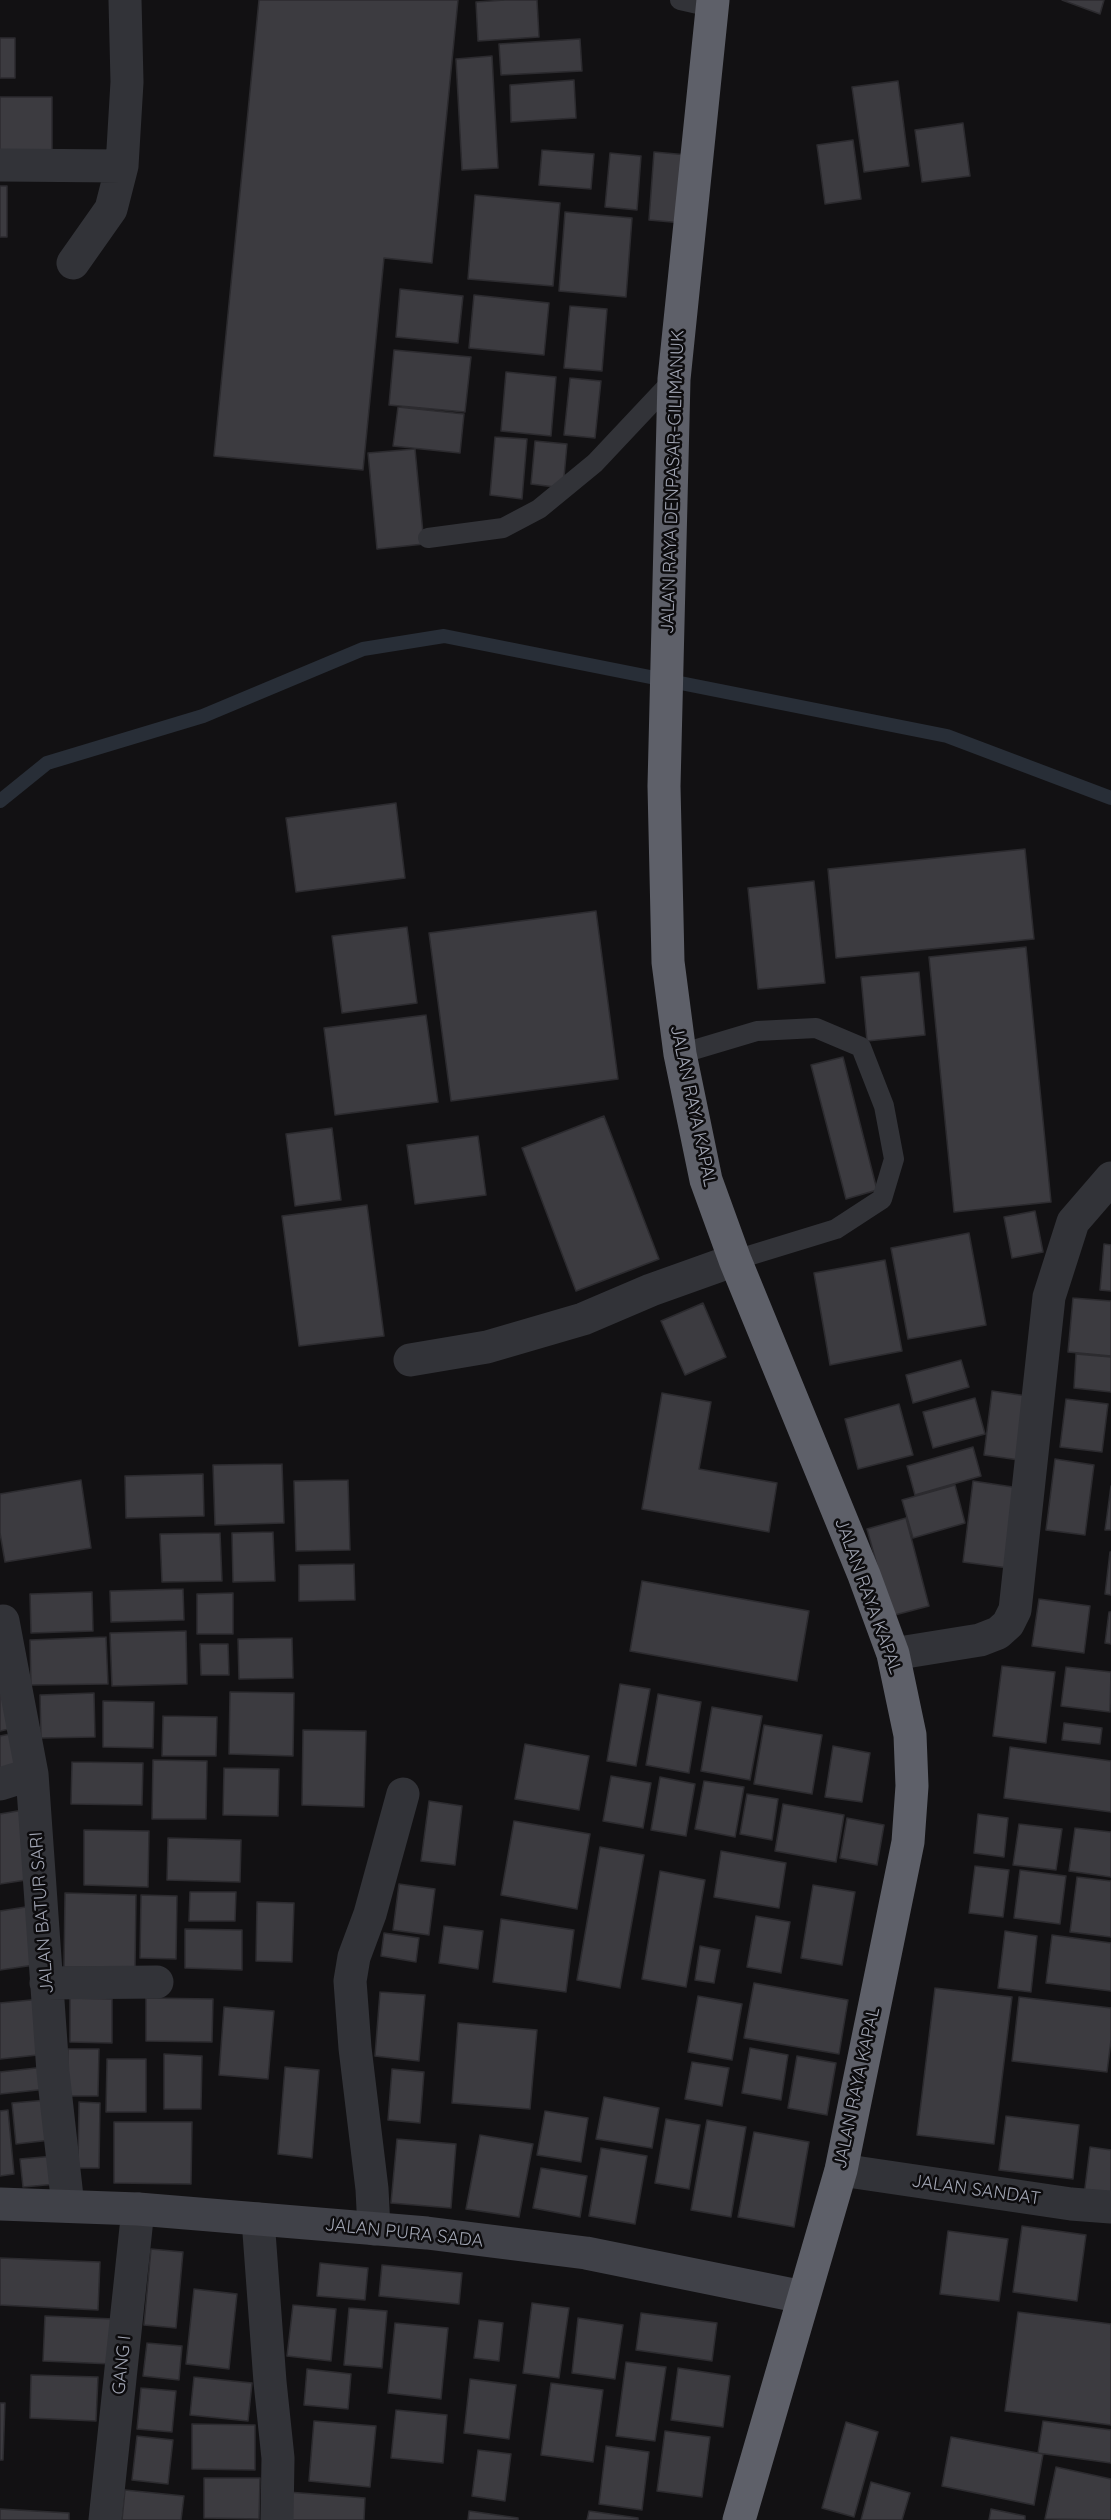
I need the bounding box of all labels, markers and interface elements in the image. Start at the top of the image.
street label: JALAN RAYA DENPASAR-GILIMANUK [657,330,689,634]
street label: JALAN RAYA KAPAL [665,1023,721,1189]
street label: JALAN RAYA KAPAL [830,1515,906,1677]
street label: JALAN BATUR SARI [26,1831,58,1995]
street label: JALAN RAYA KAPAL [829,2005,885,2171]
street label: JALAN SANDAT [910,2170,1042,2210]
street label: JALAN PURA SADA [324,2214,484,2252]
street label: GANG I [108,2334,136,2396]

